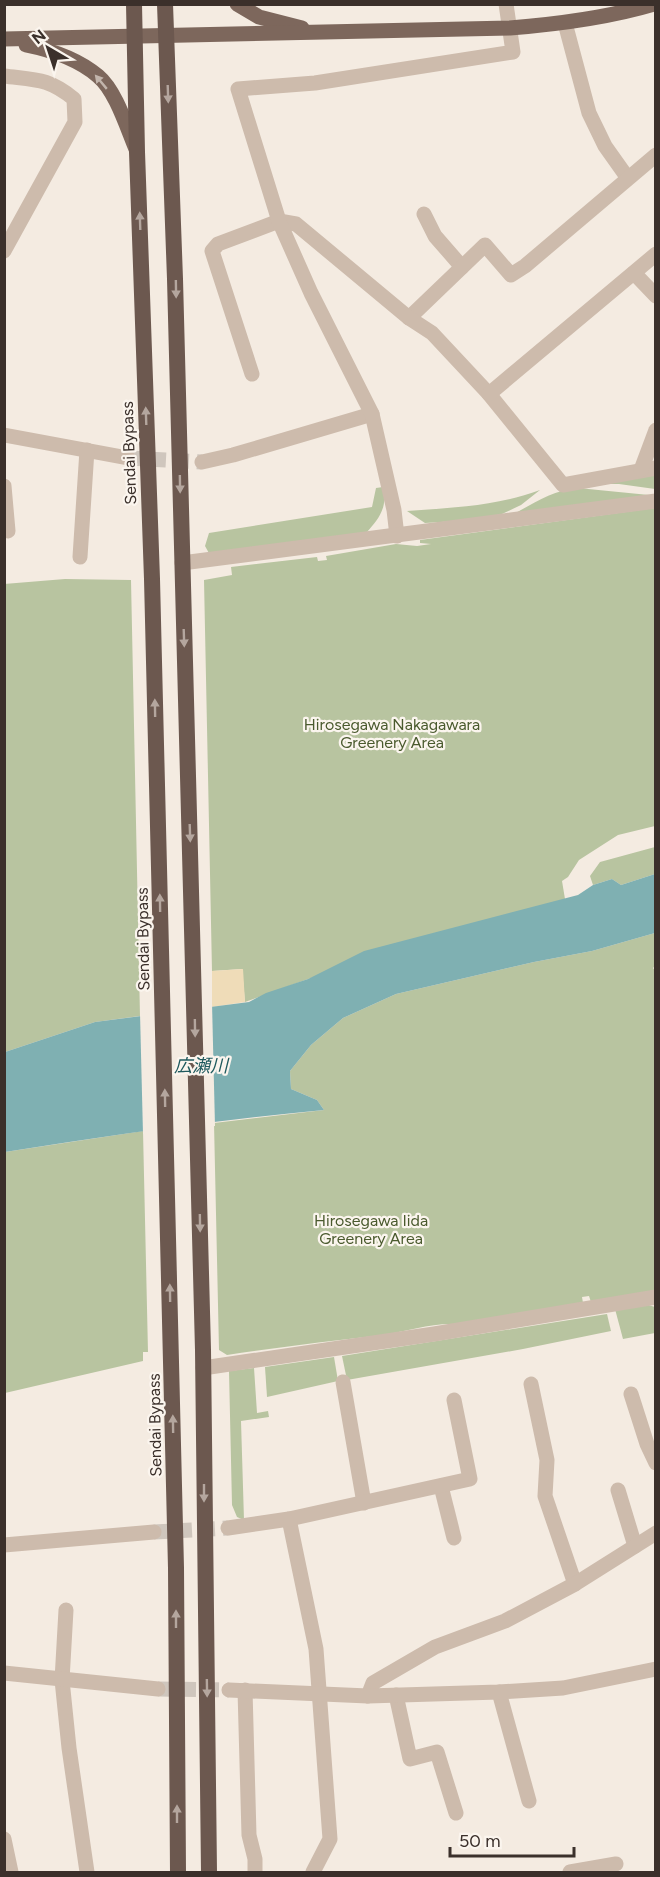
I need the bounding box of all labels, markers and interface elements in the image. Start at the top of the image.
north arrow [18,18,78,78]
text: N [28,25,50,48]
one-way arrow [95,74,108,90]
one-way arrow [164,85,173,104]
one-way arrow [135,212,144,231]
one-way arrow [171,280,180,299]
street label: Sendai Bypass [118,401,140,505]
one-way arrow [141,407,151,426]
one-way arrow [176,475,185,494]
one-way arrow [180,628,189,647]
one-way arrow [150,698,160,717]
park label: Hirosegawa Nakagawara Greenery Area [304,715,480,752]
one-way arrow [186,823,195,842]
street label: Sendai Bypass [133,887,153,991]
one-way arrow [155,893,165,912]
one-way arrow [191,1018,200,1037]
water label: 広瀬川 [174,1055,230,1077]
one-way arrow [160,1088,169,1107]
park label: Hirosegawa Iida Greenery Area [314,1211,428,1248]
one-way arrow [195,1213,205,1232]
one-way arrow [165,1283,174,1302]
street label: Sendai Bypass [145,1373,165,1477]
one-way arrow [168,1415,178,1434]
one-way arrow [199,1483,209,1502]
one-way arrow [172,1610,181,1629]
one-way arrow [202,1678,212,1697]
one-way arrow [172,1805,182,1824]
scale bar [450,1820,574,1858]
text: 50 m [459,1830,501,1852]

